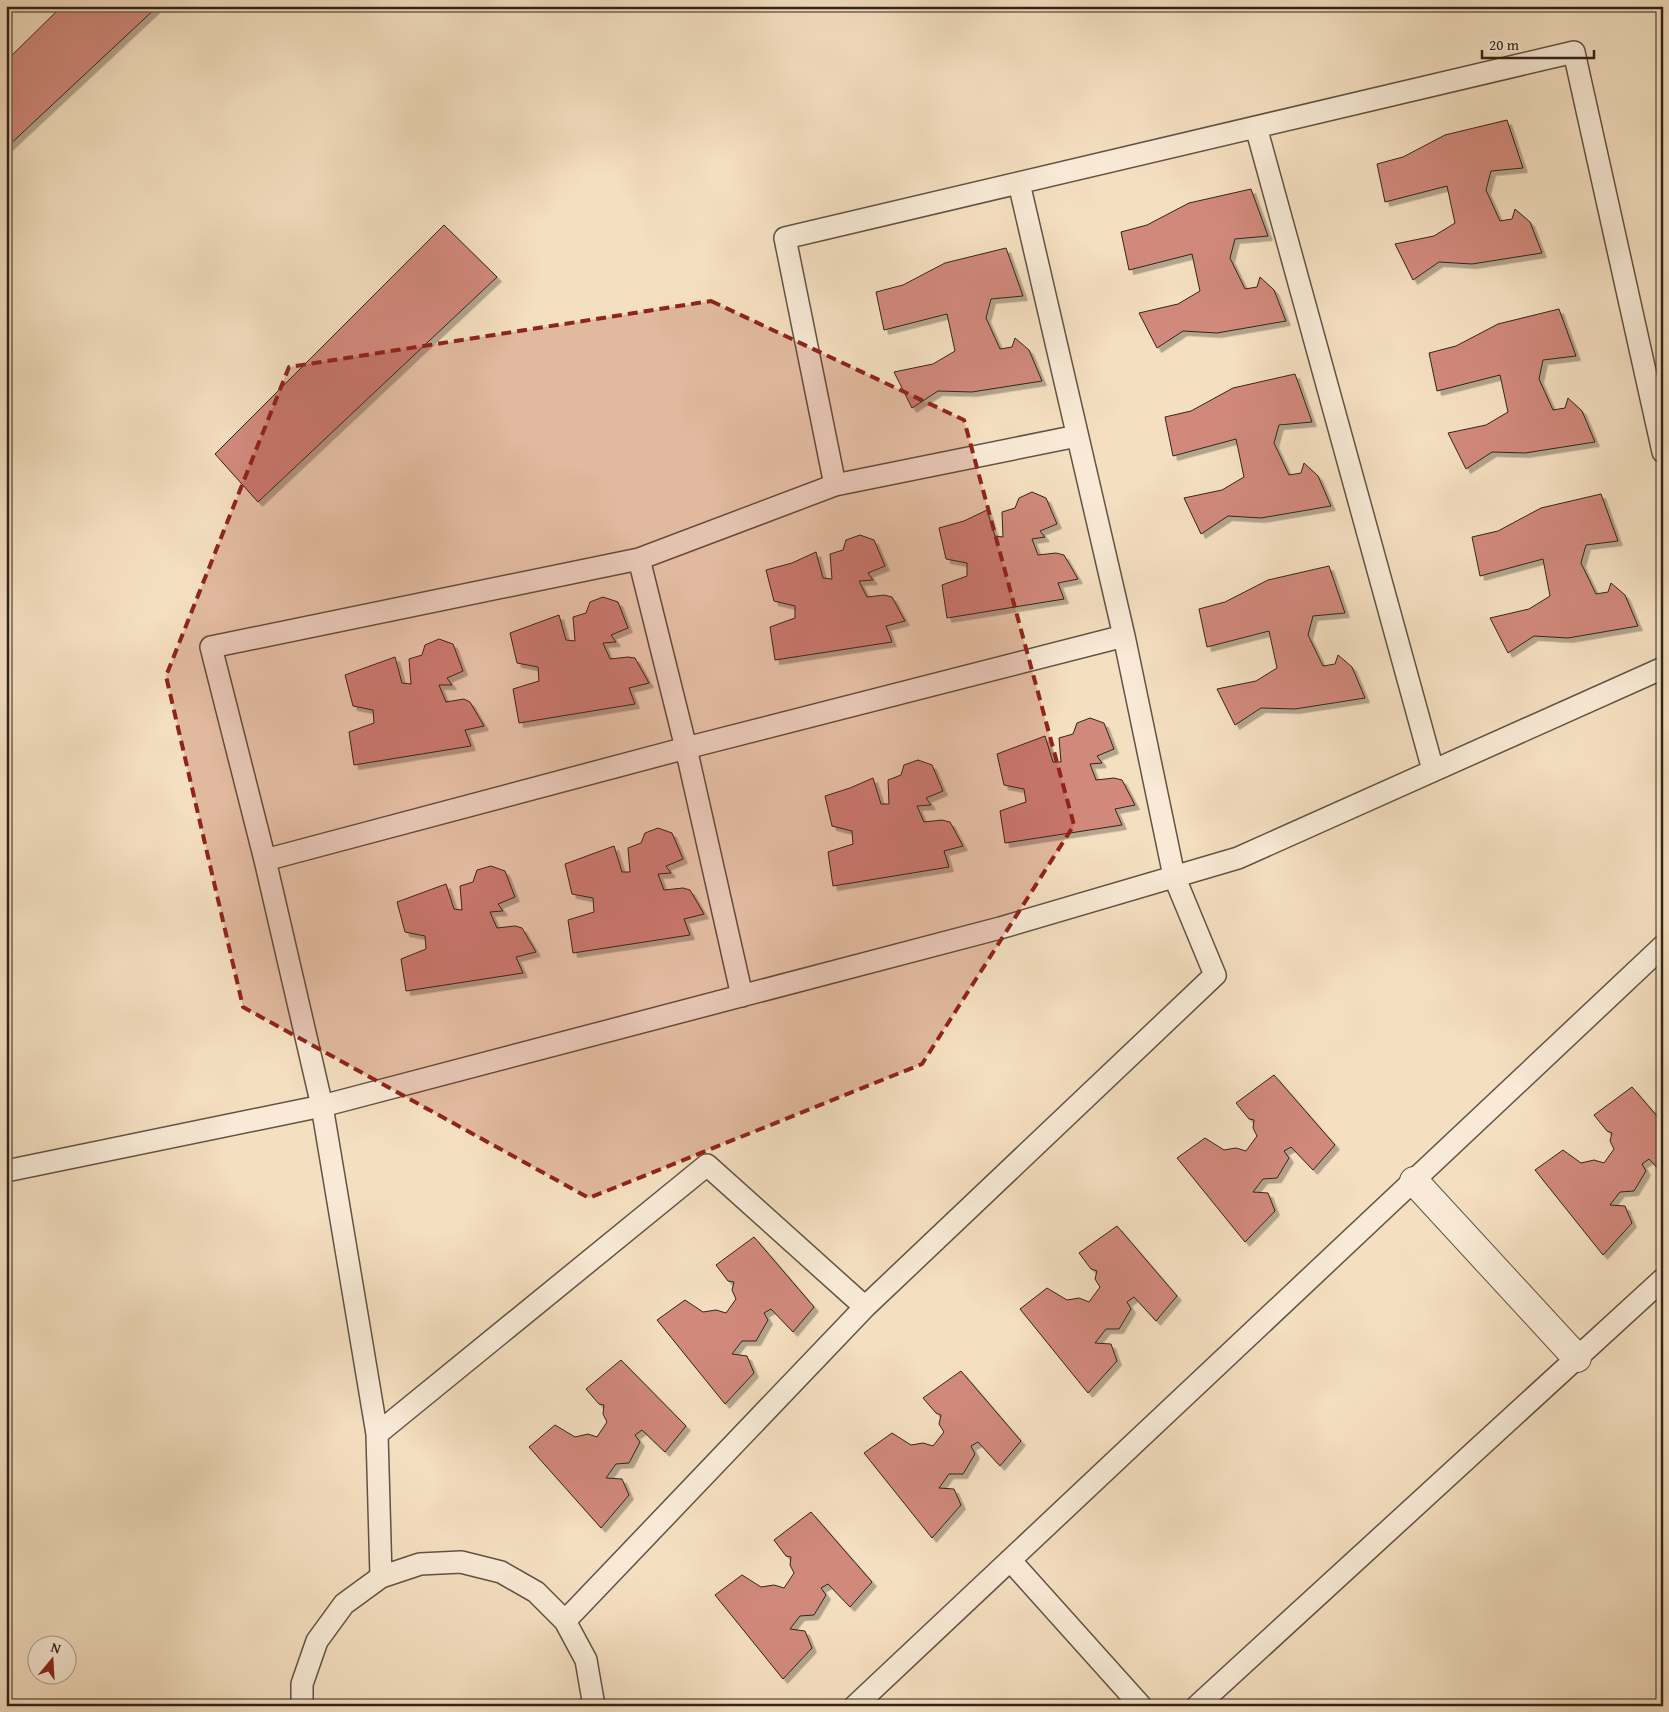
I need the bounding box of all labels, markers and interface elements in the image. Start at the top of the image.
scale bar [1482,28,1594,60]
text: 20 m [1489,34,1520,55]
north arrow [28,1634,78,1684]
text: N [48,1637,64,1659]

